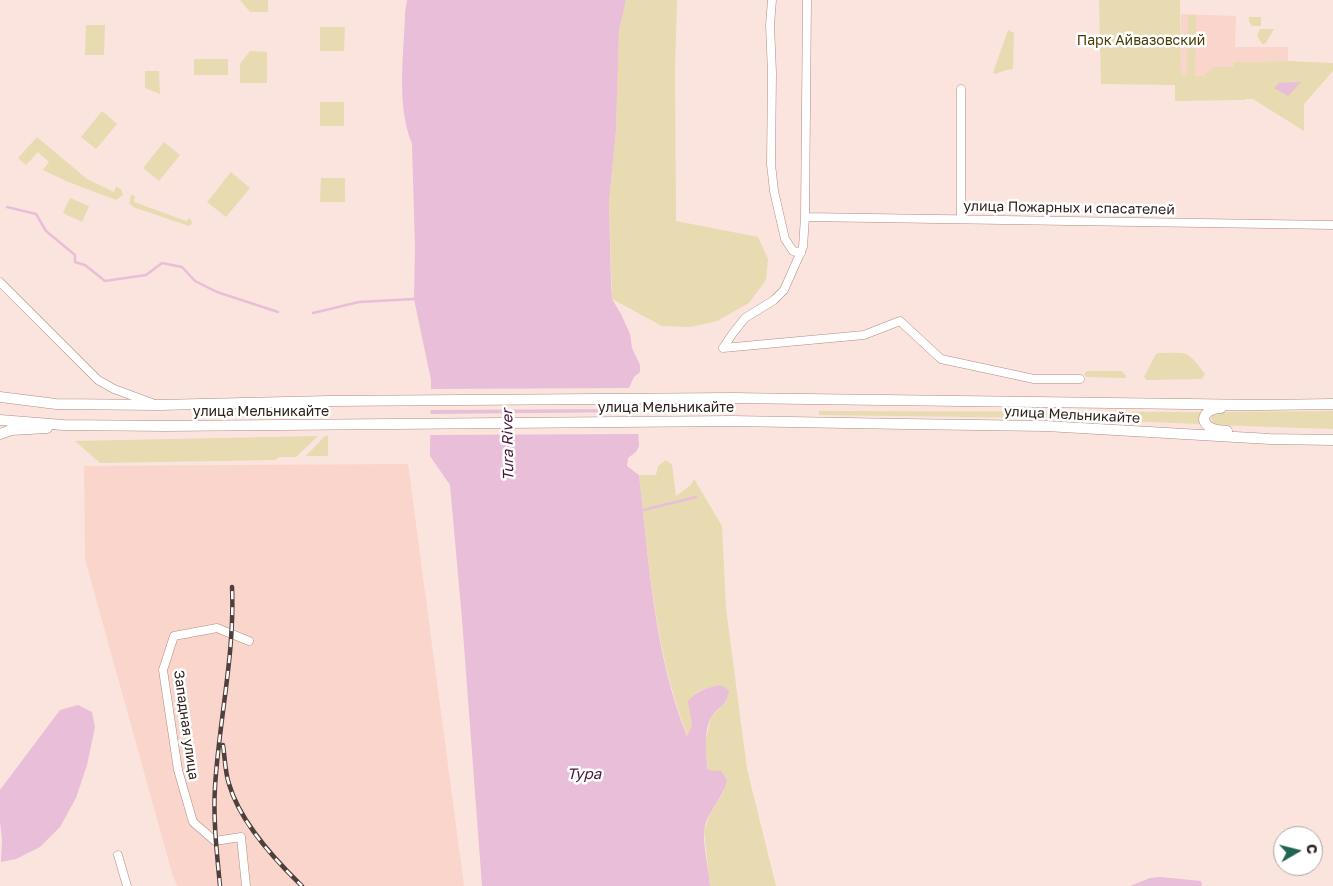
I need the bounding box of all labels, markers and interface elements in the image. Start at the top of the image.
park label: Парк Айвазовский [1077,33,1205,49]
street label: улица Пожарных и спасателей [963,198,1175,218]
street label: улица Мельникайте [598,400,734,416]
street label: улица Мельникайте [1003,403,1141,427]
street label: улица Мельникайте [193,404,329,420]
water label: Tura River [498,409,518,481]
street label: Западная улица [170,669,202,781]
water label: Тура [567,765,601,783]
north arrow [1273,826,1323,876]
text: С [1303,843,1321,855]

